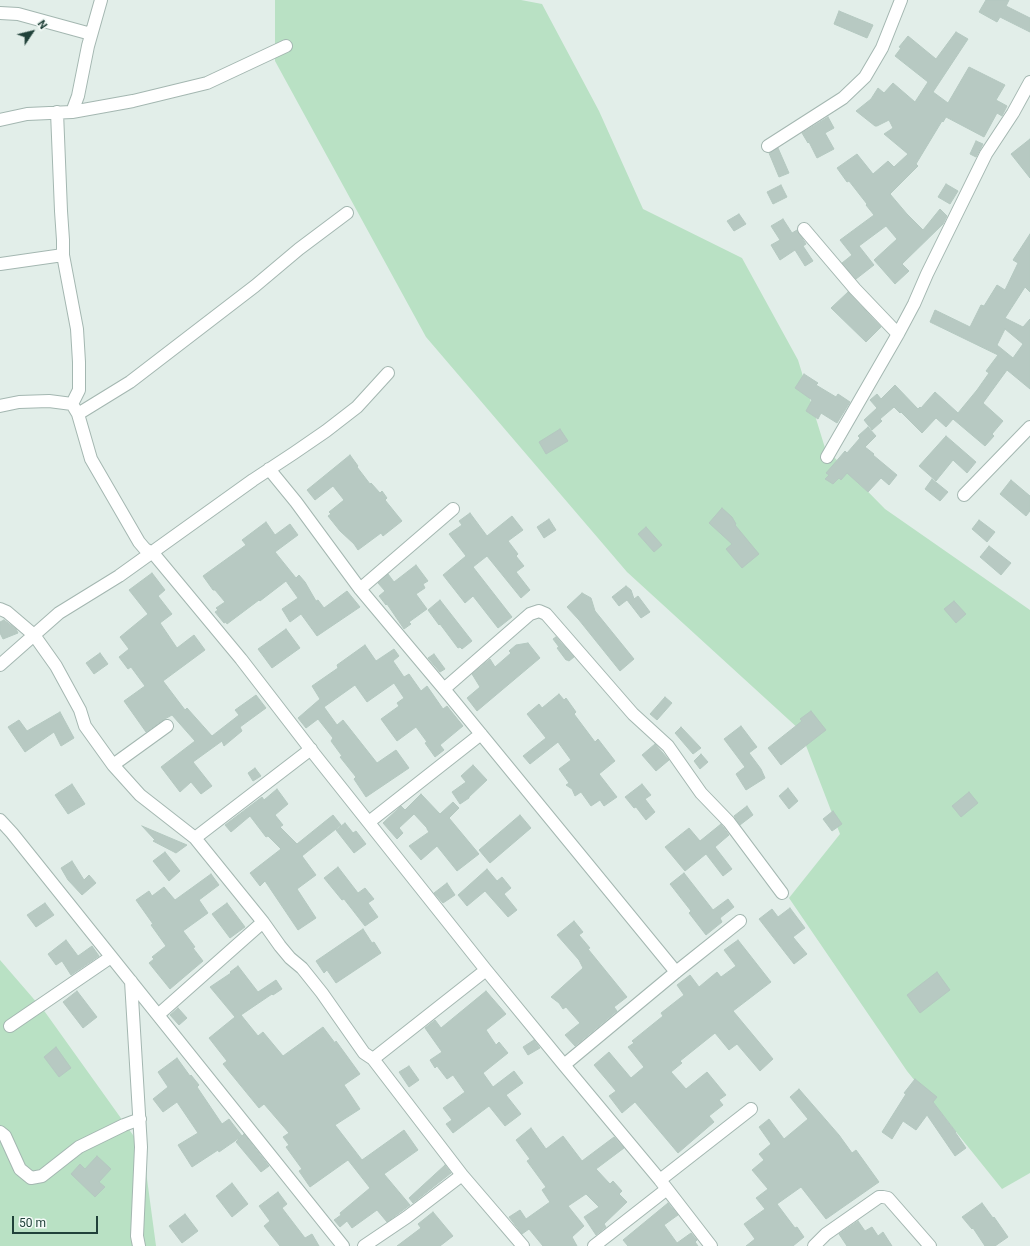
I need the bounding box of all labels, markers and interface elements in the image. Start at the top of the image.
north arrow [12,12,52,52]
text: N [35,18,50,32]
scale bar [14,1208,100,1234]
text: 50 m [19,1216,46,1230]

